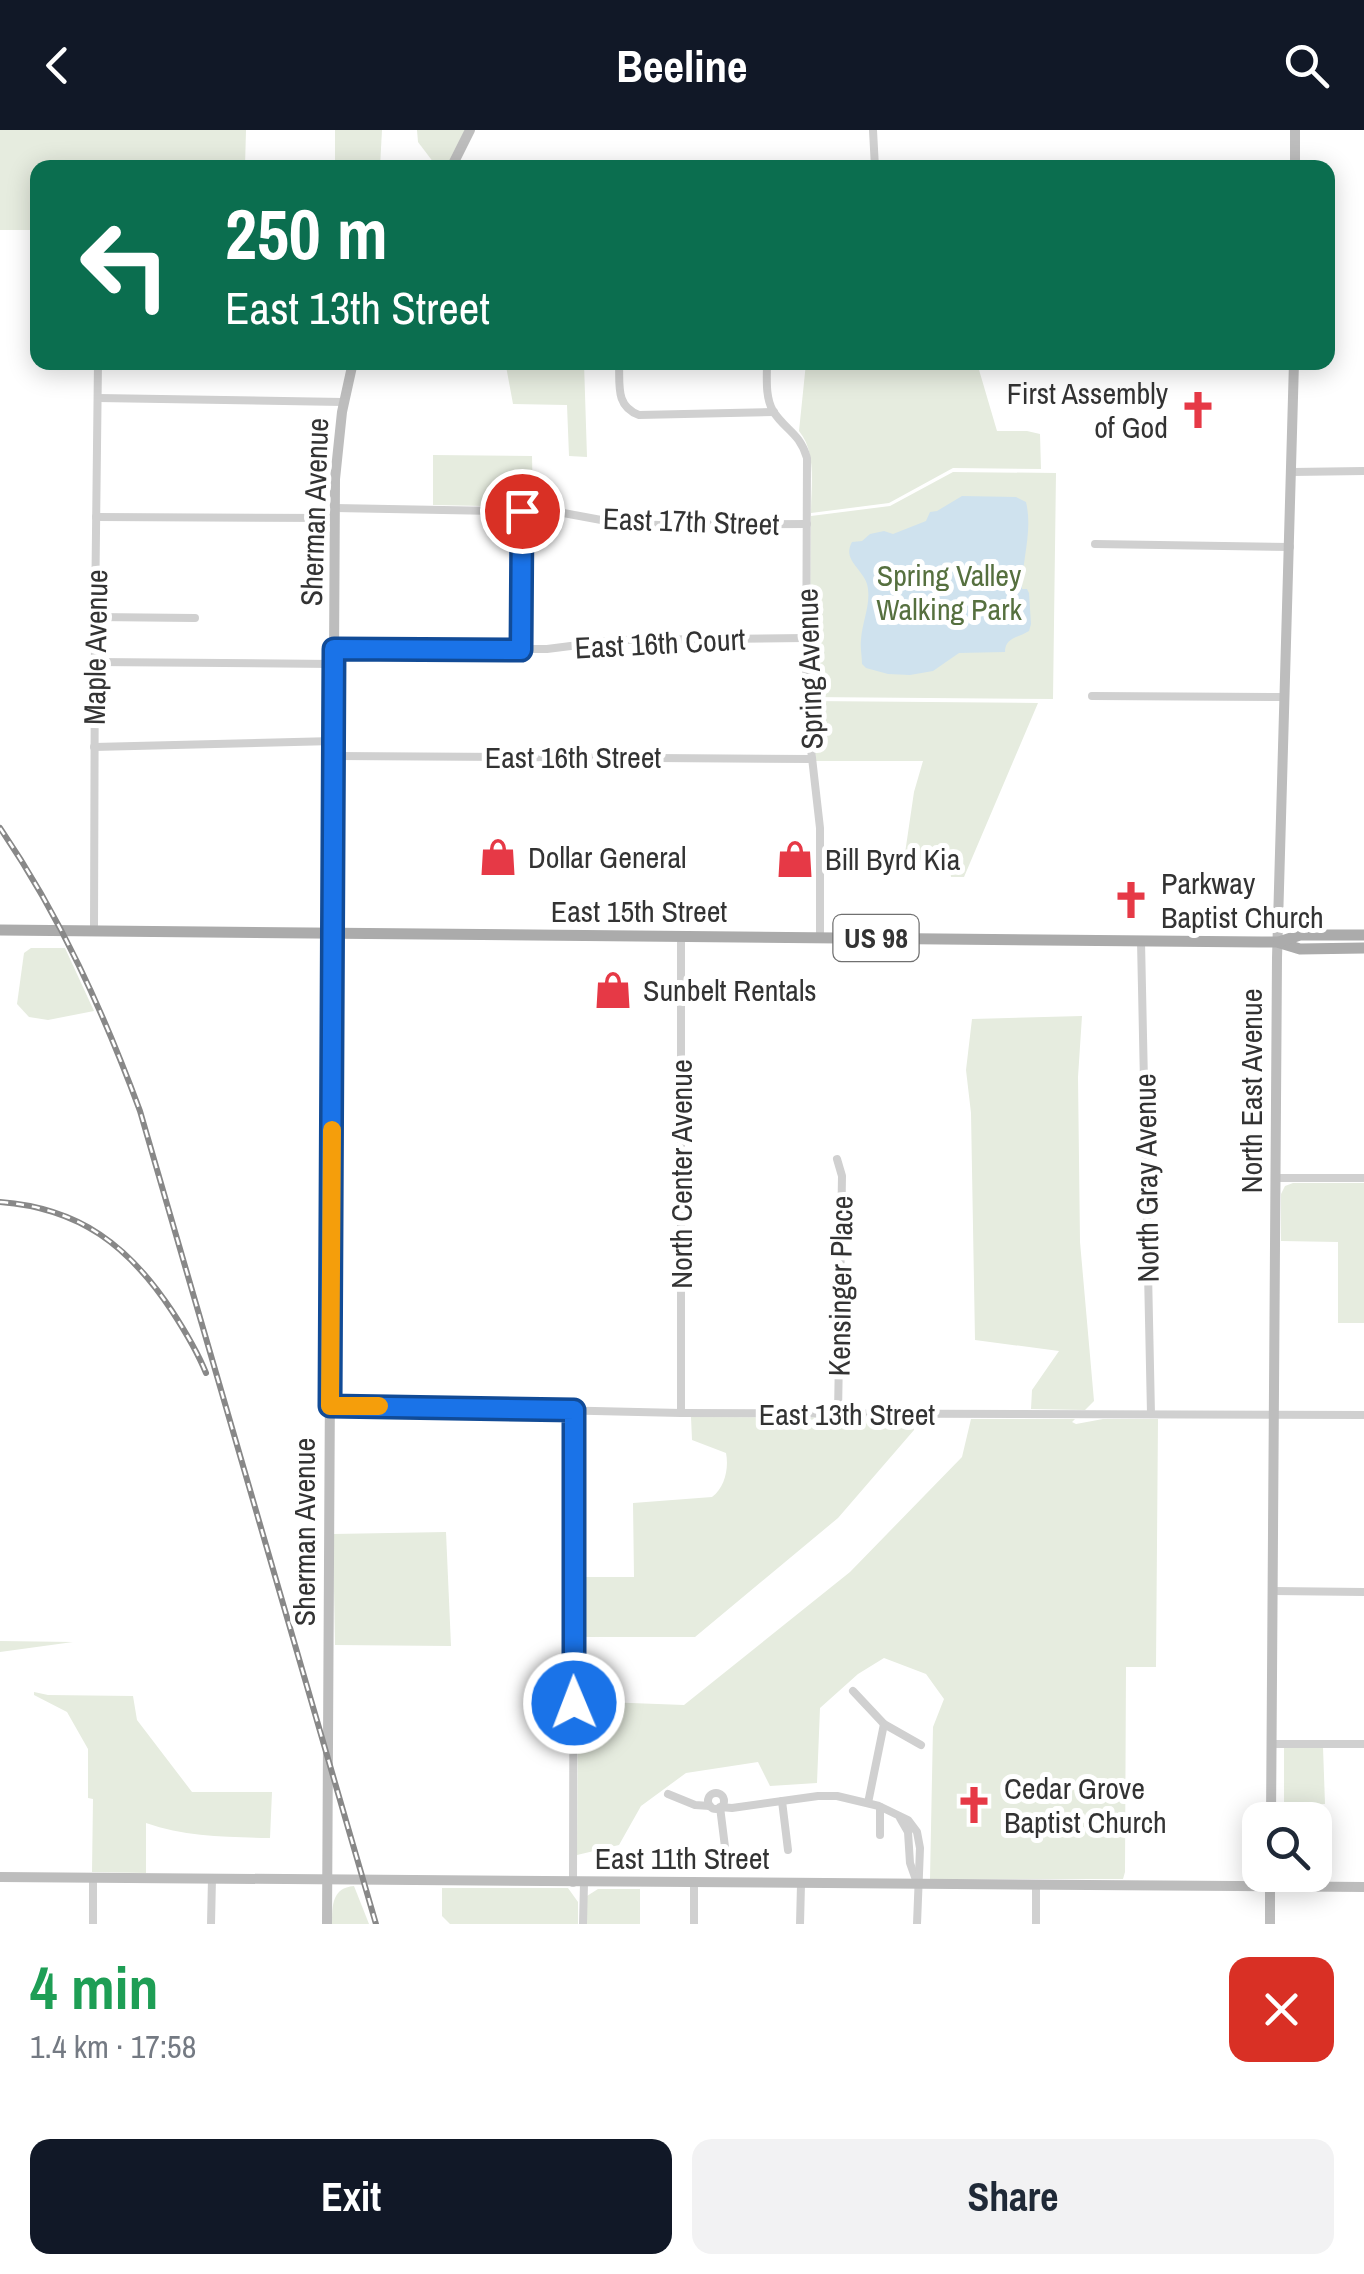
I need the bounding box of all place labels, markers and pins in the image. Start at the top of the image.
place label: First Assembly of God [1007,373,1169,447]
church icon: First Assembly of God [1177,389,1219,431]
pin [480,469,565,554]
shop icon: Dollar General [477,836,519,878]
place label: Dollar General [528,837,687,877]
shop icon: Bill Byrd Kia [774,838,816,880]
place label: Bill Byrd Kia [825,839,961,879]
place label: Parkway Baptist Church [1161,863,1324,937]
church icon: Parkway Baptist Church [1110,879,1152,921]
shop icon: Sunbelt Rentals [592,969,634,1011]
place label: Sunbelt Rentals [643,970,817,1010]
place label: Cedar Grove Baptist Church [1004,1768,1167,1842]
church icon: Cedar Grove Baptist Church [953,1784,995,1826]

